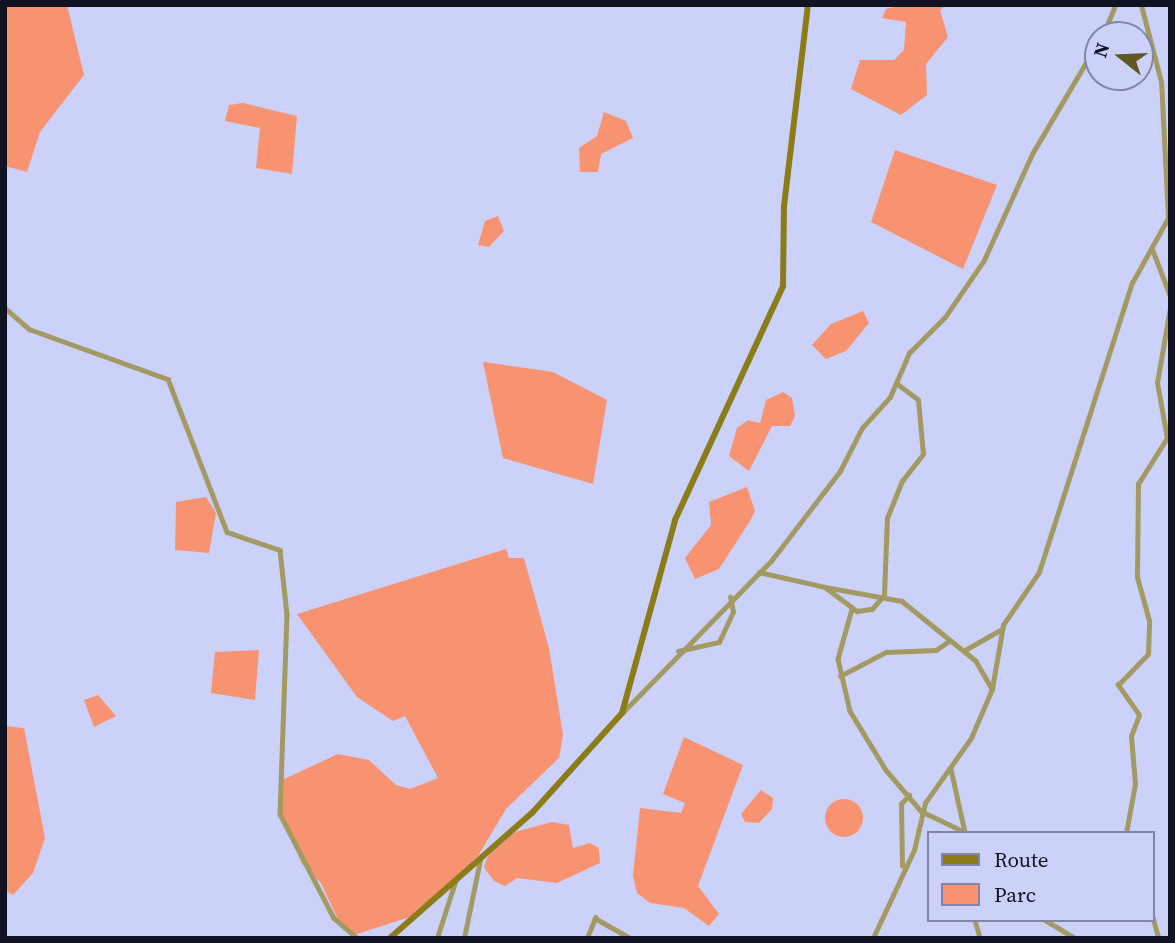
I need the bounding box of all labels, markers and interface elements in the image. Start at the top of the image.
north arrow [1084,21,1154,91]
text: N [1086,40,1115,61]
legend [926,831,1154,922]
text: Route [994,845,1049,874]
text: Parc [994,880,1036,909]

